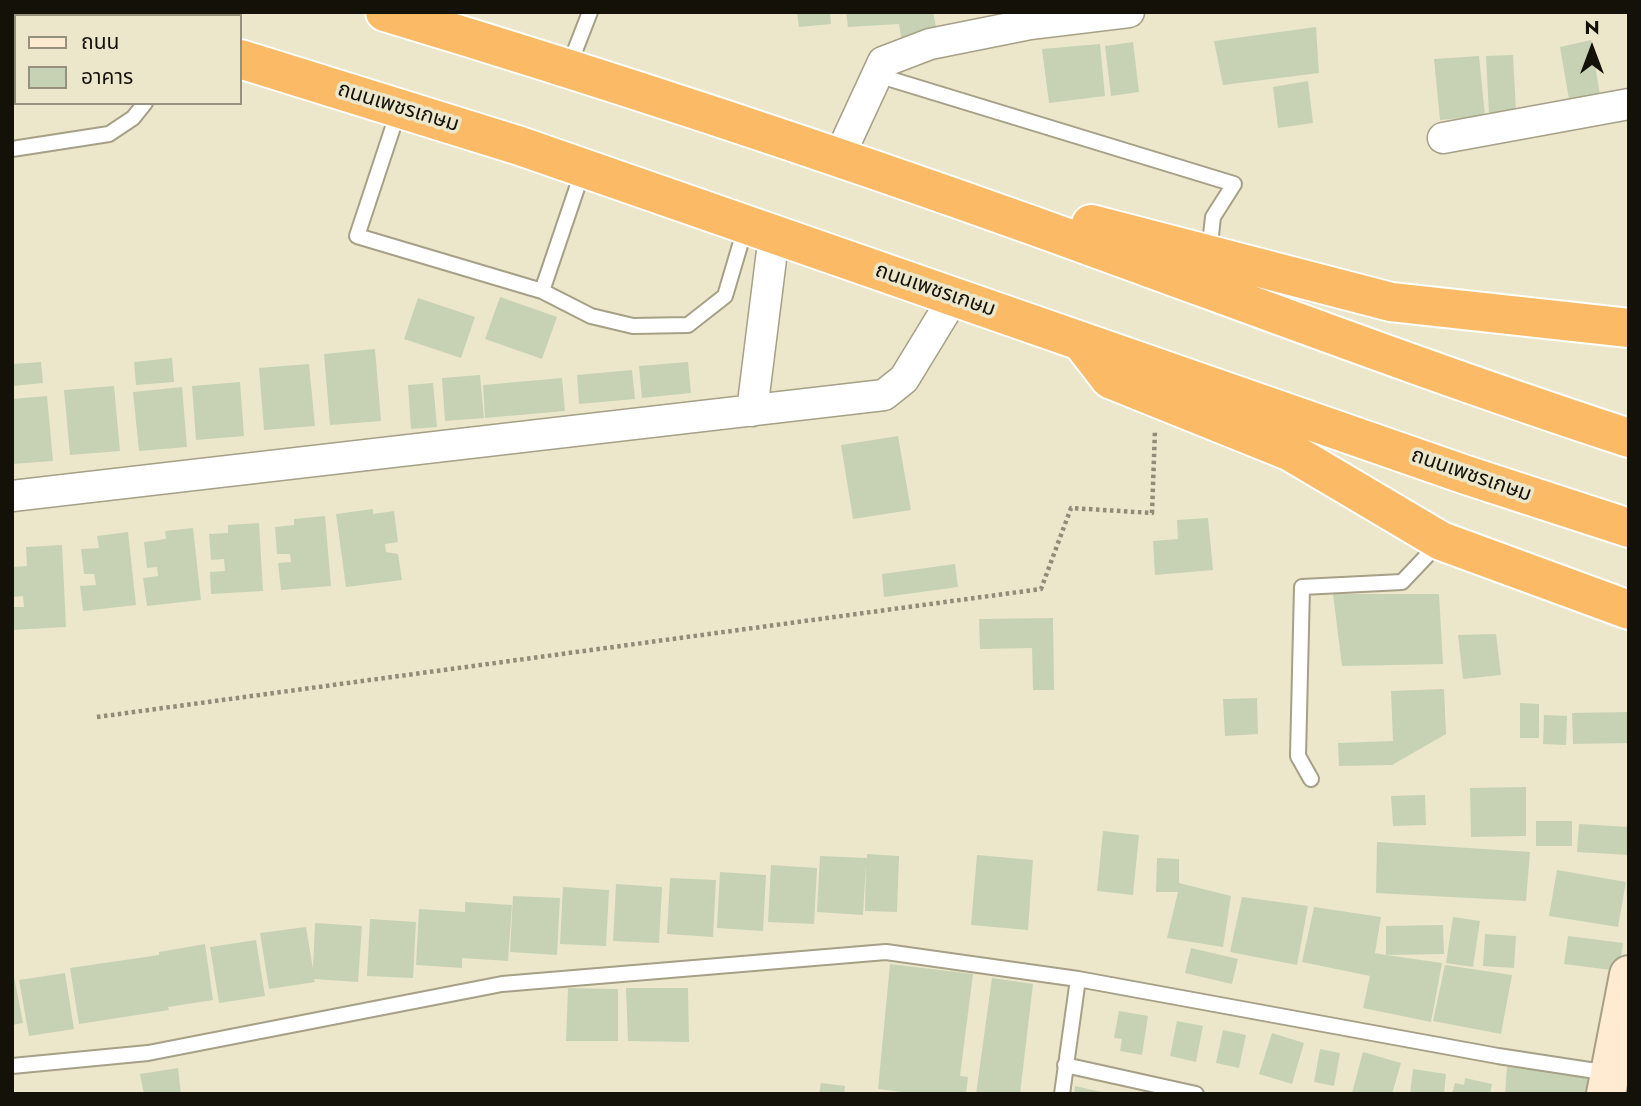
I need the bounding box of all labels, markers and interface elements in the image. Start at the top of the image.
legend [14,14,242,105]
north arrow [1557,14,1627,84]
text: N [1584,14,1600,41]
text: ถนน [81,27,119,57]
text: อาคาร [81,62,133,92]
street label: ถนนเพชรเกษม [334,78,462,138]
street label: ถนนเพชรเกษม [871,259,999,323]
street label: ถนนเพชรเกษม [1407,444,1535,508]

